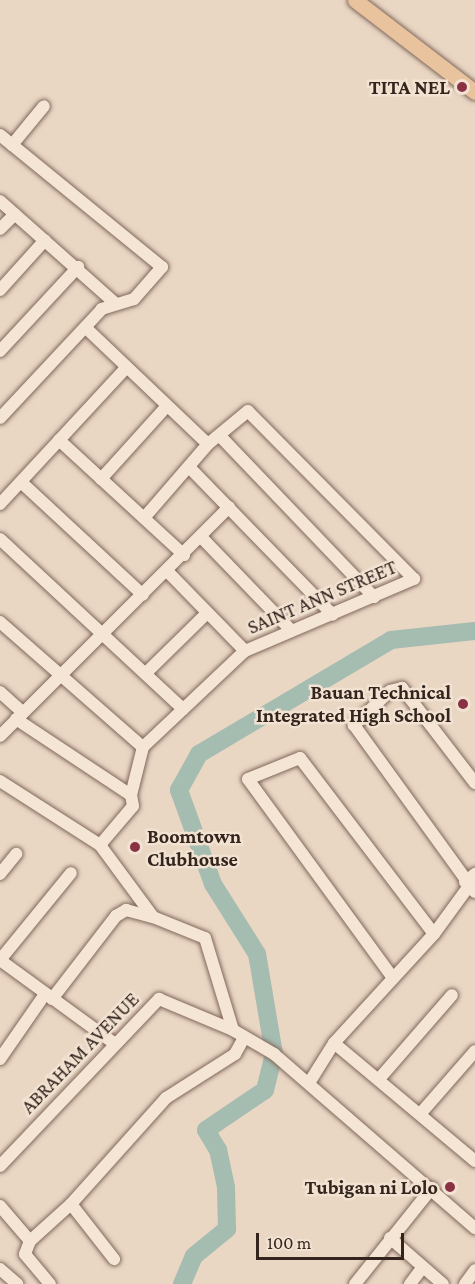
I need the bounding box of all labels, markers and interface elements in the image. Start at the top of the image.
place label: TITA NEL [369,75,450,99]
marker: TITA NEL [455,80,469,94]
street label: SAINT ANN STREET [244,555,400,639]
place label: Bauan Technical Integrated High School [256,680,451,727]
marker: Bauan Technical Integrated High School [456,697,470,711]
place label: Boomtown Clubhouse [147,824,241,871]
marker: Boomtown Clubhouse [128,840,142,854]
street label: ABRAHAM AVENUE [16,987,144,1119]
place label: Tubigan ni Lolo [304,1175,438,1199]
marker: Tubigan ni Lolo [443,1180,457,1194]
scale bar [259,1221,408,1259]
text: 100 m [267,1233,311,1253]

